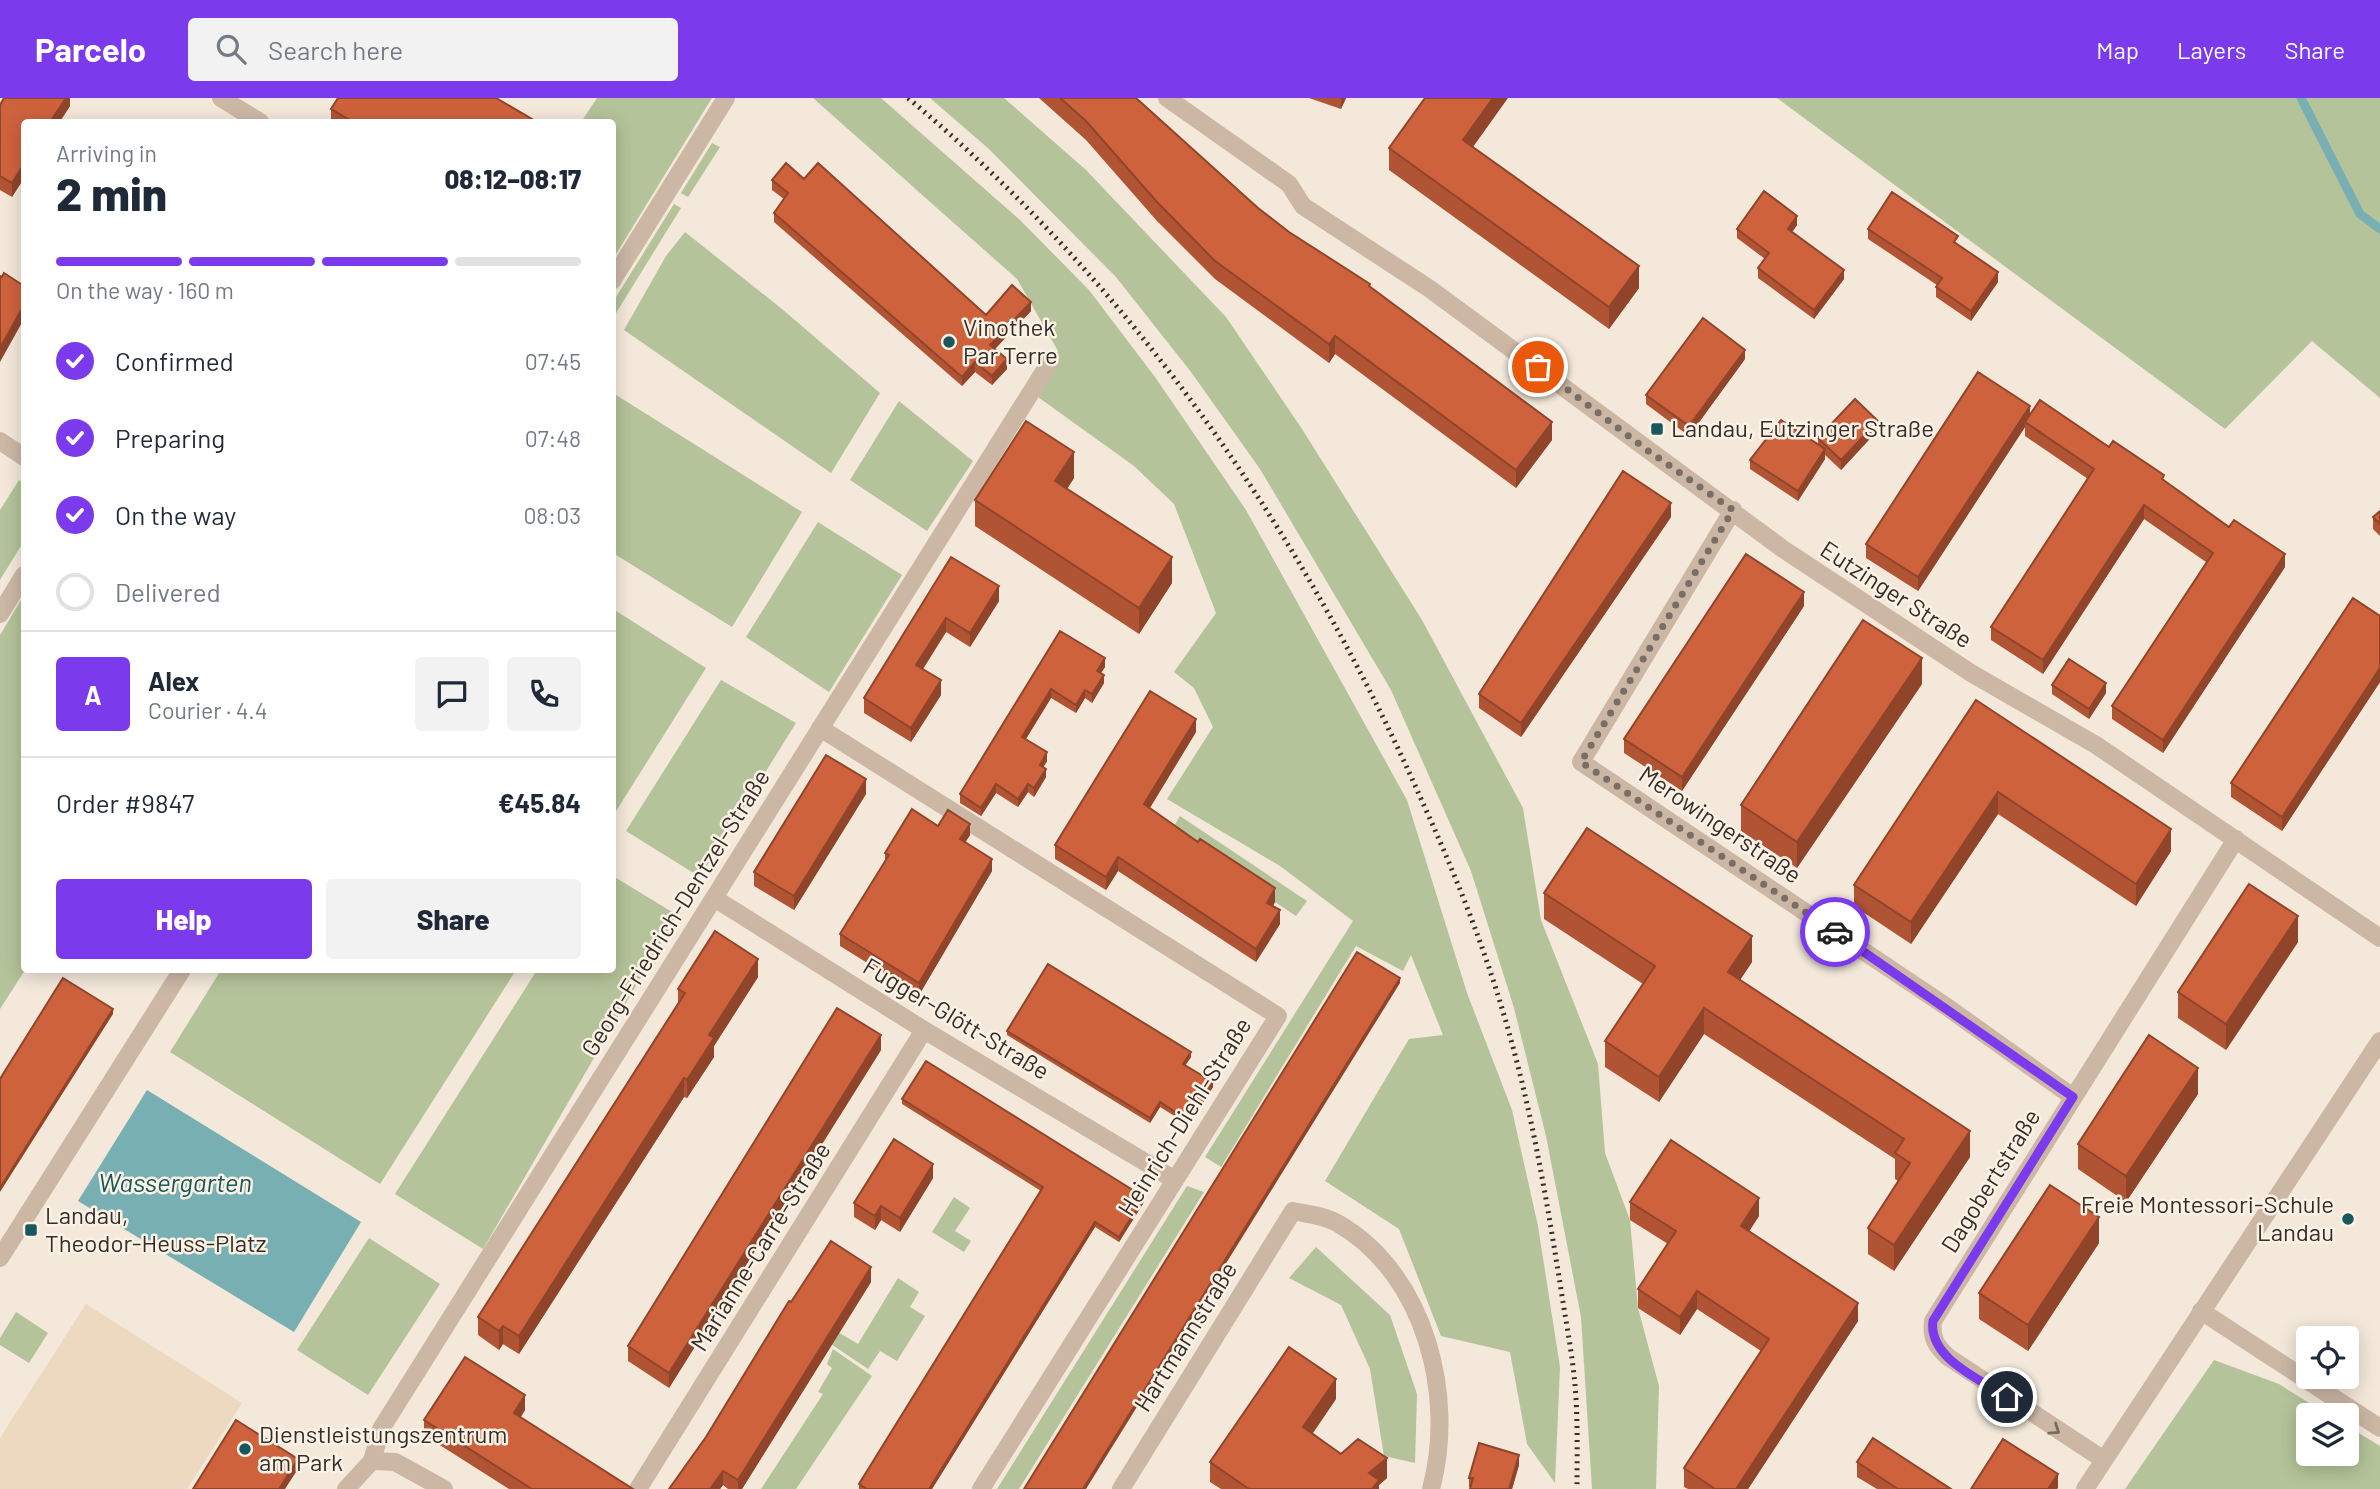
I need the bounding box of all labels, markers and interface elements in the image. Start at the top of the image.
search box [188,18,678,81]
text: Parcelo [35,29,146,69]
icon: search [212,30,250,68]
text: Search here [268,34,403,65]
text: Map [2096,35,2139,64]
text: Layers [2177,35,2246,64]
text: Share [2284,35,2345,64]
text: Arriving in [56,139,157,167]
text: 08:12–08:17 [444,163,581,194]
text: 2 min [56,165,167,220]
text: On the way · 160 m [56,276,234,304]
place label: Vinothek Par Terre [963,312,1058,369]
marker: Vinothek Par Terre [941,334,957,350]
pin [1508,337,1568,397]
icon: check [56,342,94,380]
text: Confirmed [115,345,234,376]
text: 07:45 [525,347,581,375]
icon: bag [1519,348,1557,386]
place label: Landau, Eutzinger Straße [1671,413,1934,442]
icon: check [56,419,94,457]
marker: Landau, Eutzinger Straße [1649,421,1665,437]
text: Preparing [115,422,225,453]
text: 07:48 [525,424,581,452]
icon: check [56,496,94,534]
text: On the way [115,499,236,530]
text: 08:03 [523,501,581,529]
street label: Eutzinger Straße [1816,534,1978,654]
text: Delivered [115,576,221,607]
button: chat [415,657,489,731]
button: phone [507,657,581,731]
text: Alex [148,665,199,696]
text: A [84,679,102,710]
text: Courier · 4.4 [148,696,267,724]
street label: Merowingerstraße [1634,759,1807,889]
street label: Georg-Friedrich-Dentzel-Straße [574,764,775,1061]
text: Order #9847 [56,787,194,818]
text: €45.84 [498,787,581,818]
button: Help [56,879,312,959]
button: Share [326,879,581,959]
courier [1800,897,1870,967]
icon: car [1816,913,1854,951]
street label: Fugger-Glött-Straße [858,951,1055,1085]
street label: Heinrich-Diehl-Straße [1111,1012,1257,1221]
street label: Dagobertstraße [1934,1103,2045,1257]
street label: Marianne-Carré-Straße [684,1136,836,1356]
water label: Wassergarten [98,1166,252,1197]
place label: Freie Montessori-Schule Landau [2081,1189,2334,1246]
place label: Landau, Theodor-Heuss-Platz [45,1200,266,1257]
marker: Freie Montessori-Schule Landau [2340,1211,2356,1227]
marker: Landau, Theodor-Heuss-Platz [23,1222,39,1238]
street label: Hartmannstraße [1127,1256,1242,1416]
map controls [2296,1326,2359,1466]
button: locate [2296,1326,2359,1389]
pin [1977,1367,2037,1427]
icon: home [1988,1378,2026,1416]
button: layers [2296,1403,2359,1466]
place label: Dienstleistungszentrum am Park [259,1419,507,1476]
one-way arrow [2047,1421,2060,1434]
marker: Dienstleistungszentrum am Park [237,1441,253,1457]

